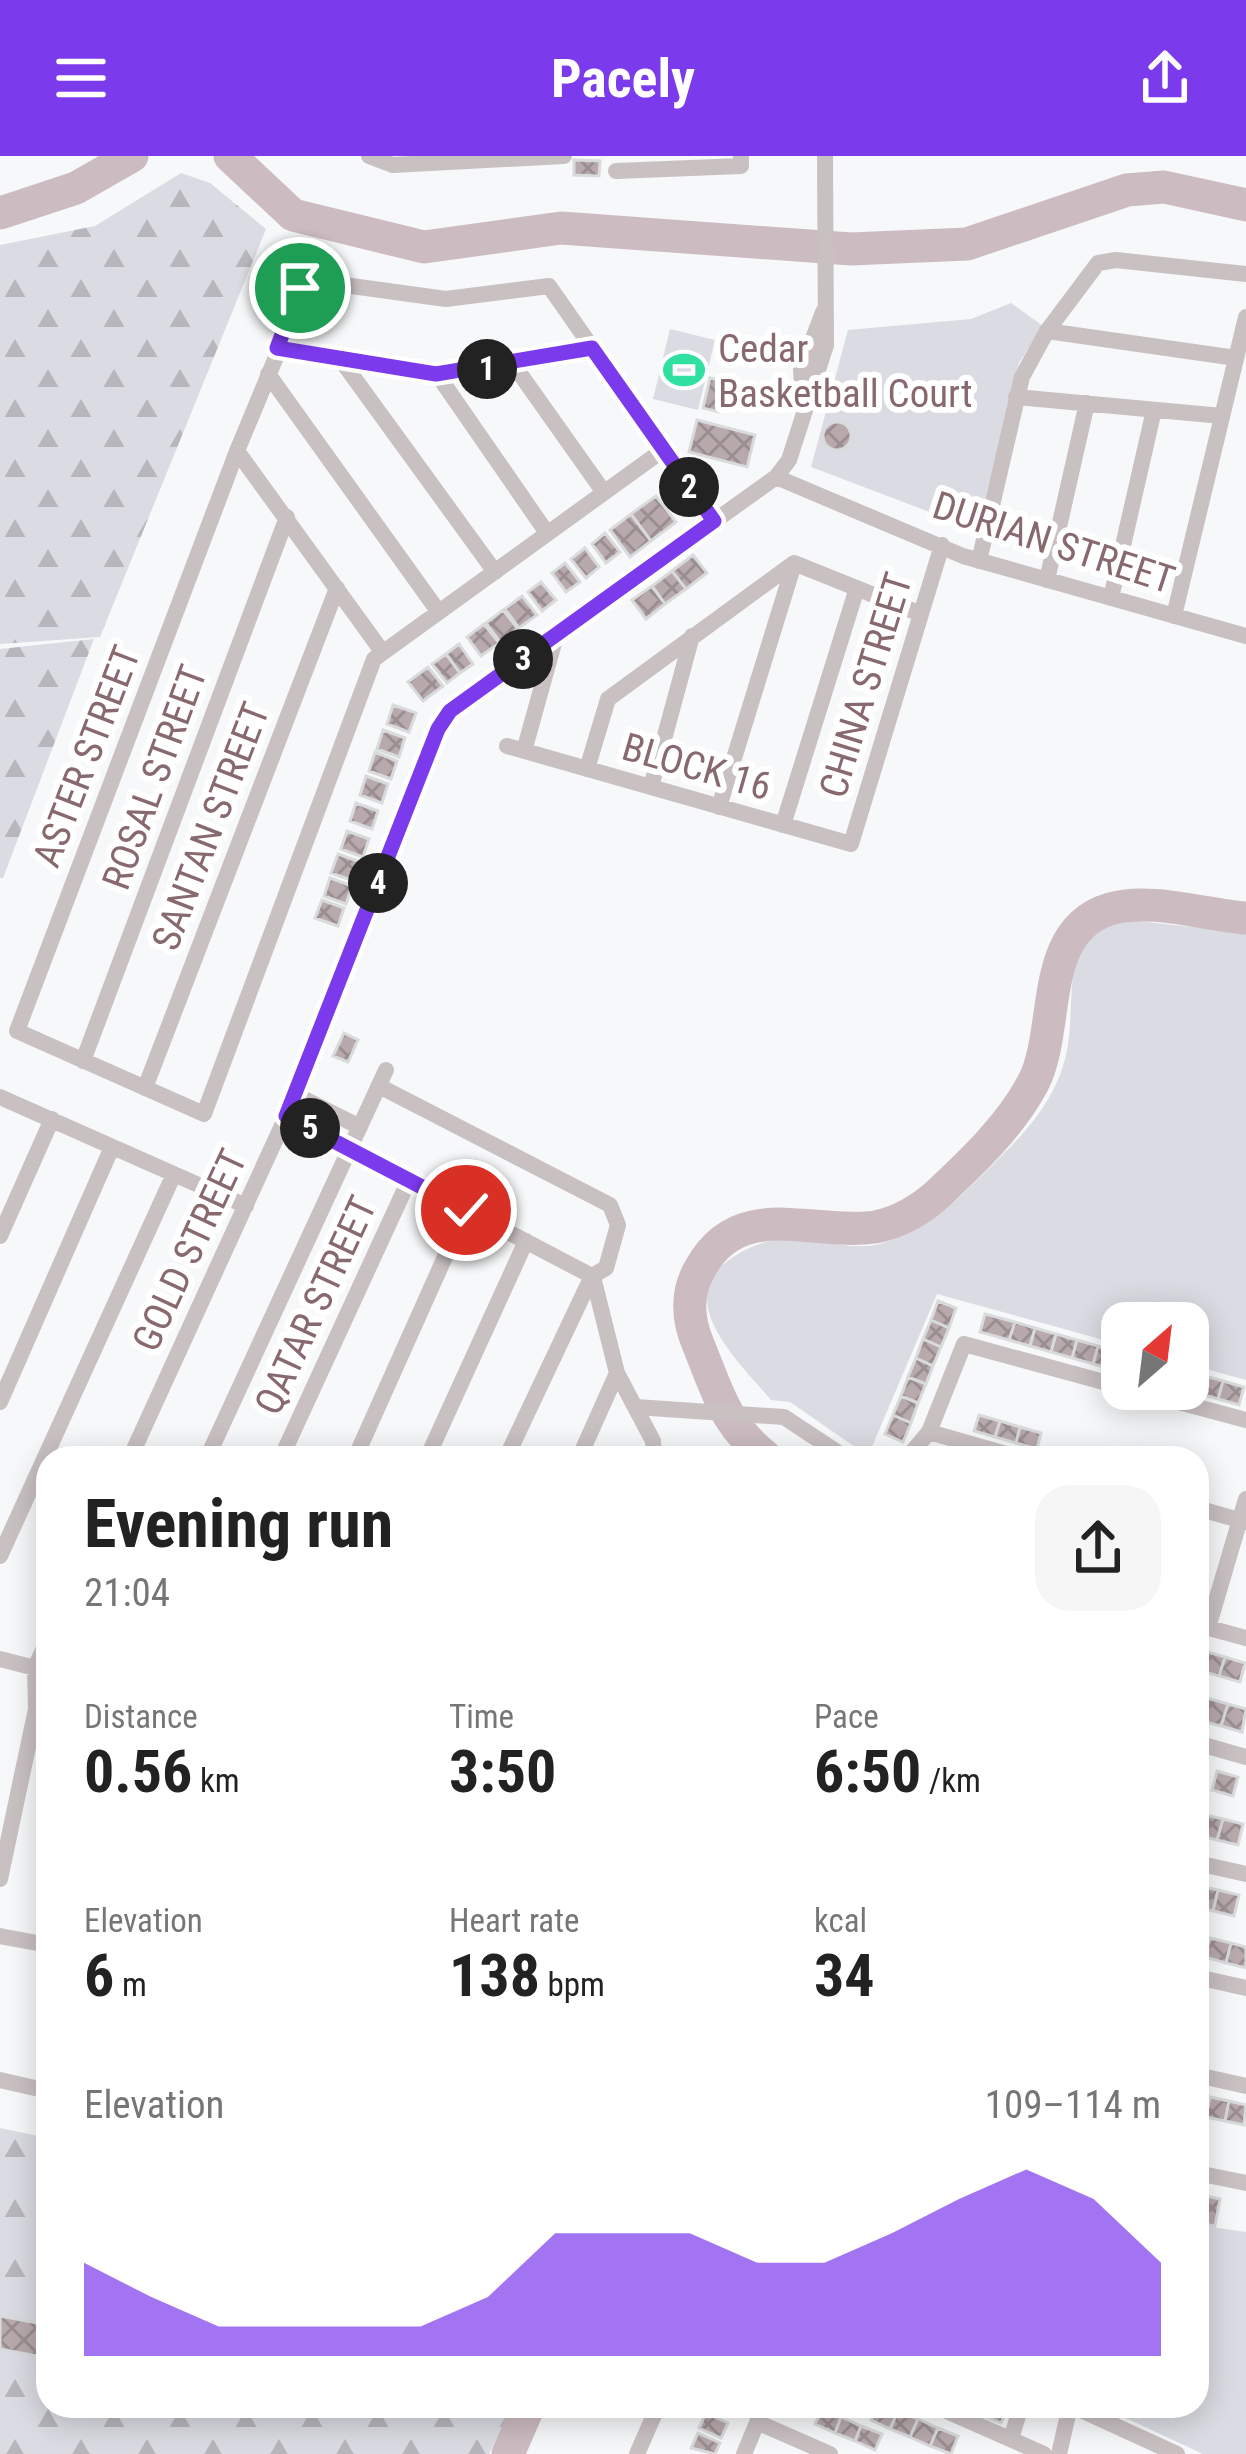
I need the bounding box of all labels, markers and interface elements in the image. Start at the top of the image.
icon: menu [48,45,114,111]
icon: share [1132,45,1198,111]
text: Pacely [551,47,695,110]
pin [249,237,351,339]
icon: arrive [267,255,333,321]
place label: Cedar Basketball Court [718,326,972,417]
pin: 1 [457,339,517,399]
sports icon: Cedar Basketball Court [661,347,707,393]
text: 1 [479,349,495,388]
pin: 2 [659,457,719,517]
text: 2 [681,467,697,506]
street label: DURIAN STREET [927,482,1180,604]
street label: CHINA STREET [810,567,922,803]
pin: 3 [493,629,553,689]
street label: ASTER STREET [24,639,150,873]
text: 3 [515,639,531,678]
street label: ROSAL STREET [93,659,217,896]
street label: SANTAN STREET [143,696,279,957]
street label: BLOCK 16 [617,724,777,810]
pin: 4 [348,853,408,913]
text: 4 [370,863,386,902]
pin: 5 [280,1098,340,1158]
text: 5 [302,1108,318,1147]
street label: GOLD STREET [123,1142,257,1358]
pin [415,1159,517,1261]
icon: check [433,1177,499,1243]
street label: QATAR STREET [245,1189,386,1422]
north arrow [1101,1302,1209,1410]
map controls [1101,1302,1209,1410]
button: share [1035,1485,1161,1611]
text: Evening run [84,1486,393,1563]
text: 21:04 [84,1570,170,1616]
text: Distance [84,1697,198,1736]
text: Time [449,1697,514,1736]
text: Pace [814,1697,879,1736]
text: 0.56 [84,1736,192,1807]
text: 3:50 [449,1736,556,1807]
text: 6:50 [814,1736,921,1807]
text: km [192,1761,240,1800]
text: /km [921,1761,981,1800]
text: Elevation [84,1901,203,1940]
text: Heart rate [449,1901,579,1940]
text: kcal [814,1901,867,1940]
text: 6 [84,1940,114,2011]
text: 138 [449,1940,540,2011]
text: 34 [814,1940,875,2011]
text: m [114,1965,147,2004]
text: bpm [540,1965,605,2004]
text: Elevation [84,2082,224,2128]
text: 109–114 m [985,2082,1161,2128]

